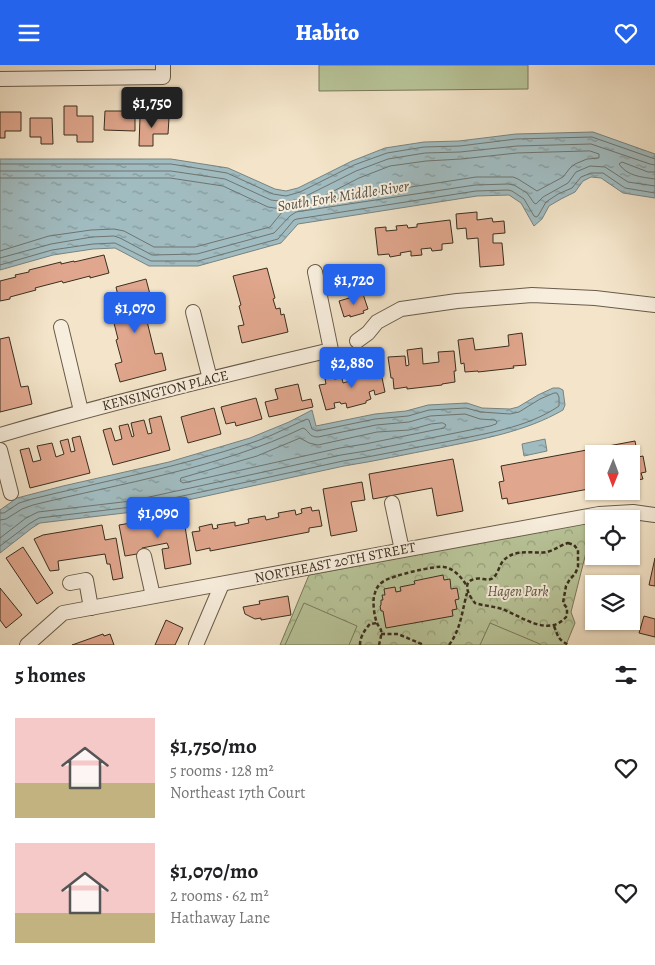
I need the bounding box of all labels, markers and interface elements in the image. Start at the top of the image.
text: Habito [296,18,359,48]
icon: menu [15,19,43,47]
icon: heart [612,19,640,47]
pin: $1,750 [111,87,193,129]
text: $1,750 [132,92,172,114]
water label: South Fork Middle River [276,176,411,216]
pin: $1,720 [313,263,395,306]
text: $1,720 [334,269,374,291]
pin: $1,070 [94,291,176,334]
text: $1,070 [115,297,155,319]
pin: $2,880 [311,347,393,389]
text: $2,880 [331,352,373,374]
street label: KENSINGTON PLACE [100,366,230,415]
north arrow [585,445,640,500]
map controls [585,445,640,630]
pin: $1,090 [117,497,199,539]
text: $1,090 [138,502,179,524]
button: locate [585,510,640,565]
street label: NORTHEAST 20TH STREET [253,537,418,587]
button: layers [585,575,640,630]
park label: Hagen Park [487,582,549,601]
text: 5 homes [15,661,86,689]
icon: filters [612,661,640,689]
text: $1,750/mo [170,732,257,760]
icon: home [55,738,115,798]
icon: heart [612,754,640,782]
text: 5 rooms · 128 m² [170,760,274,782]
text: Northeast 17th Court [170,782,306,804]
text: $1,070/mo [170,857,258,885]
icon: home [55,863,115,923]
icon: heart [612,879,640,907]
text: 2 rooms · 62 m² [170,885,269,907]
text: Hathaway Lane [170,907,270,929]

